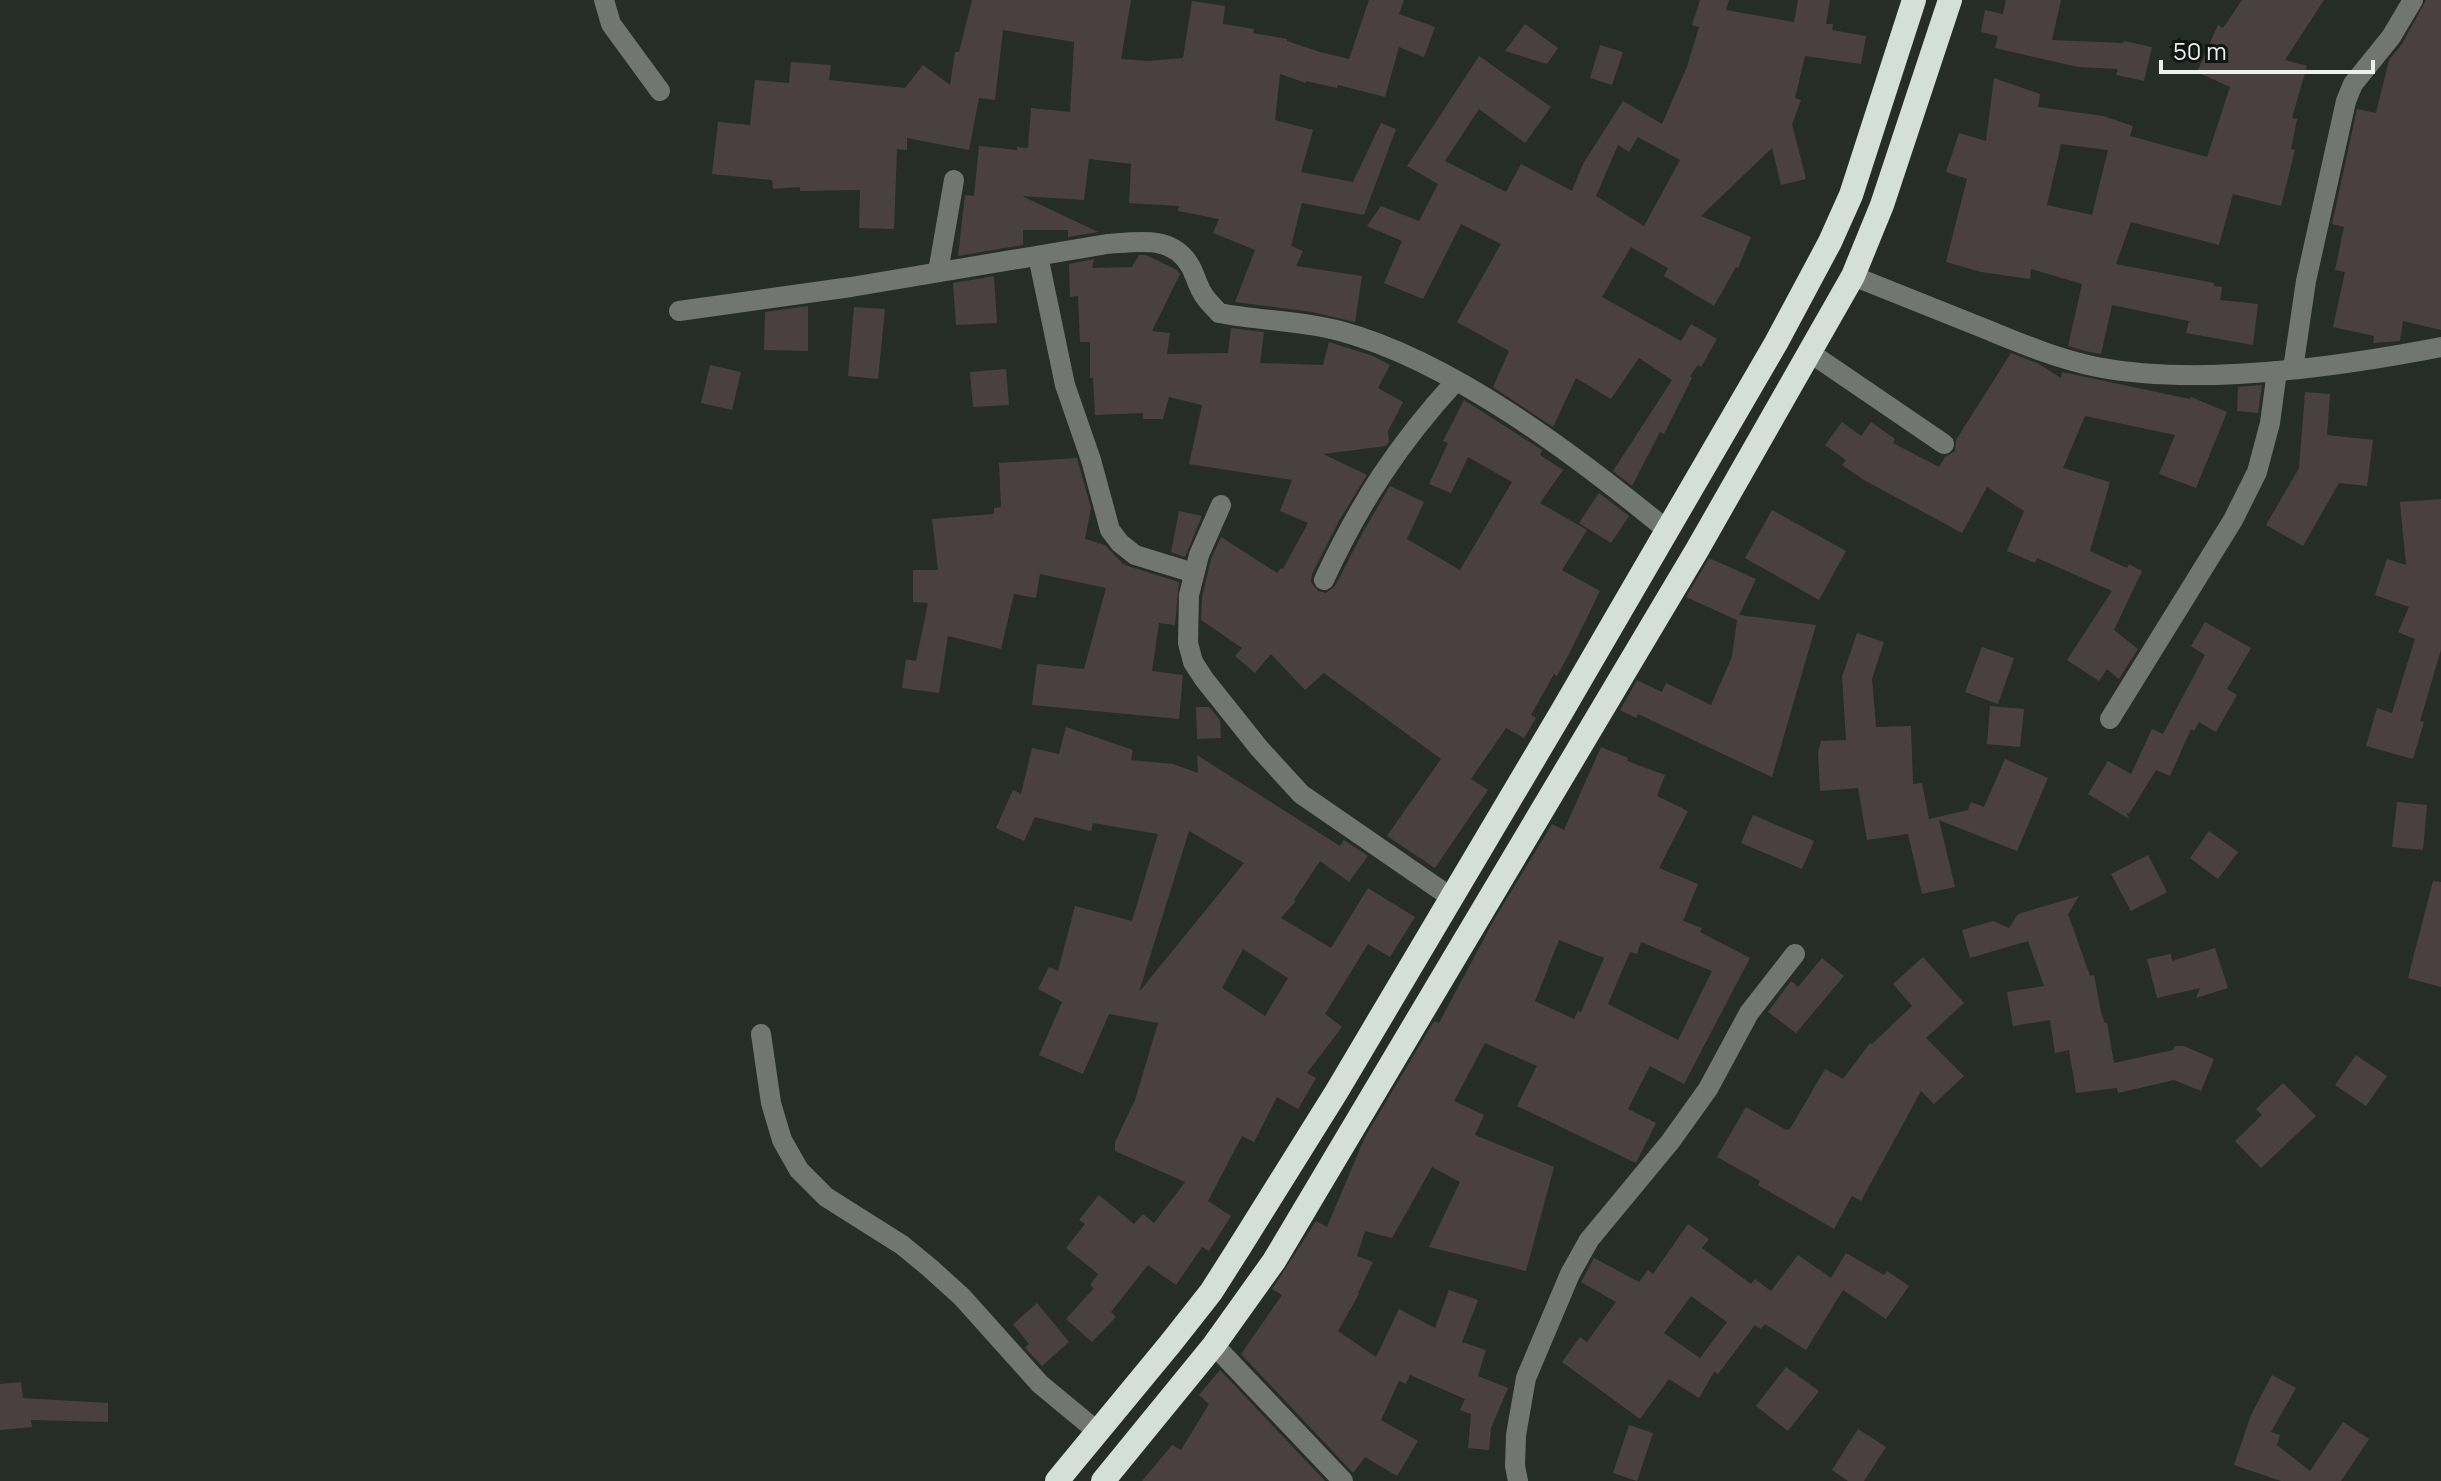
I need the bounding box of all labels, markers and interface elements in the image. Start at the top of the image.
scale bar [2161,24,2373,74]
text: 50 m [2173,34,2227,67]

